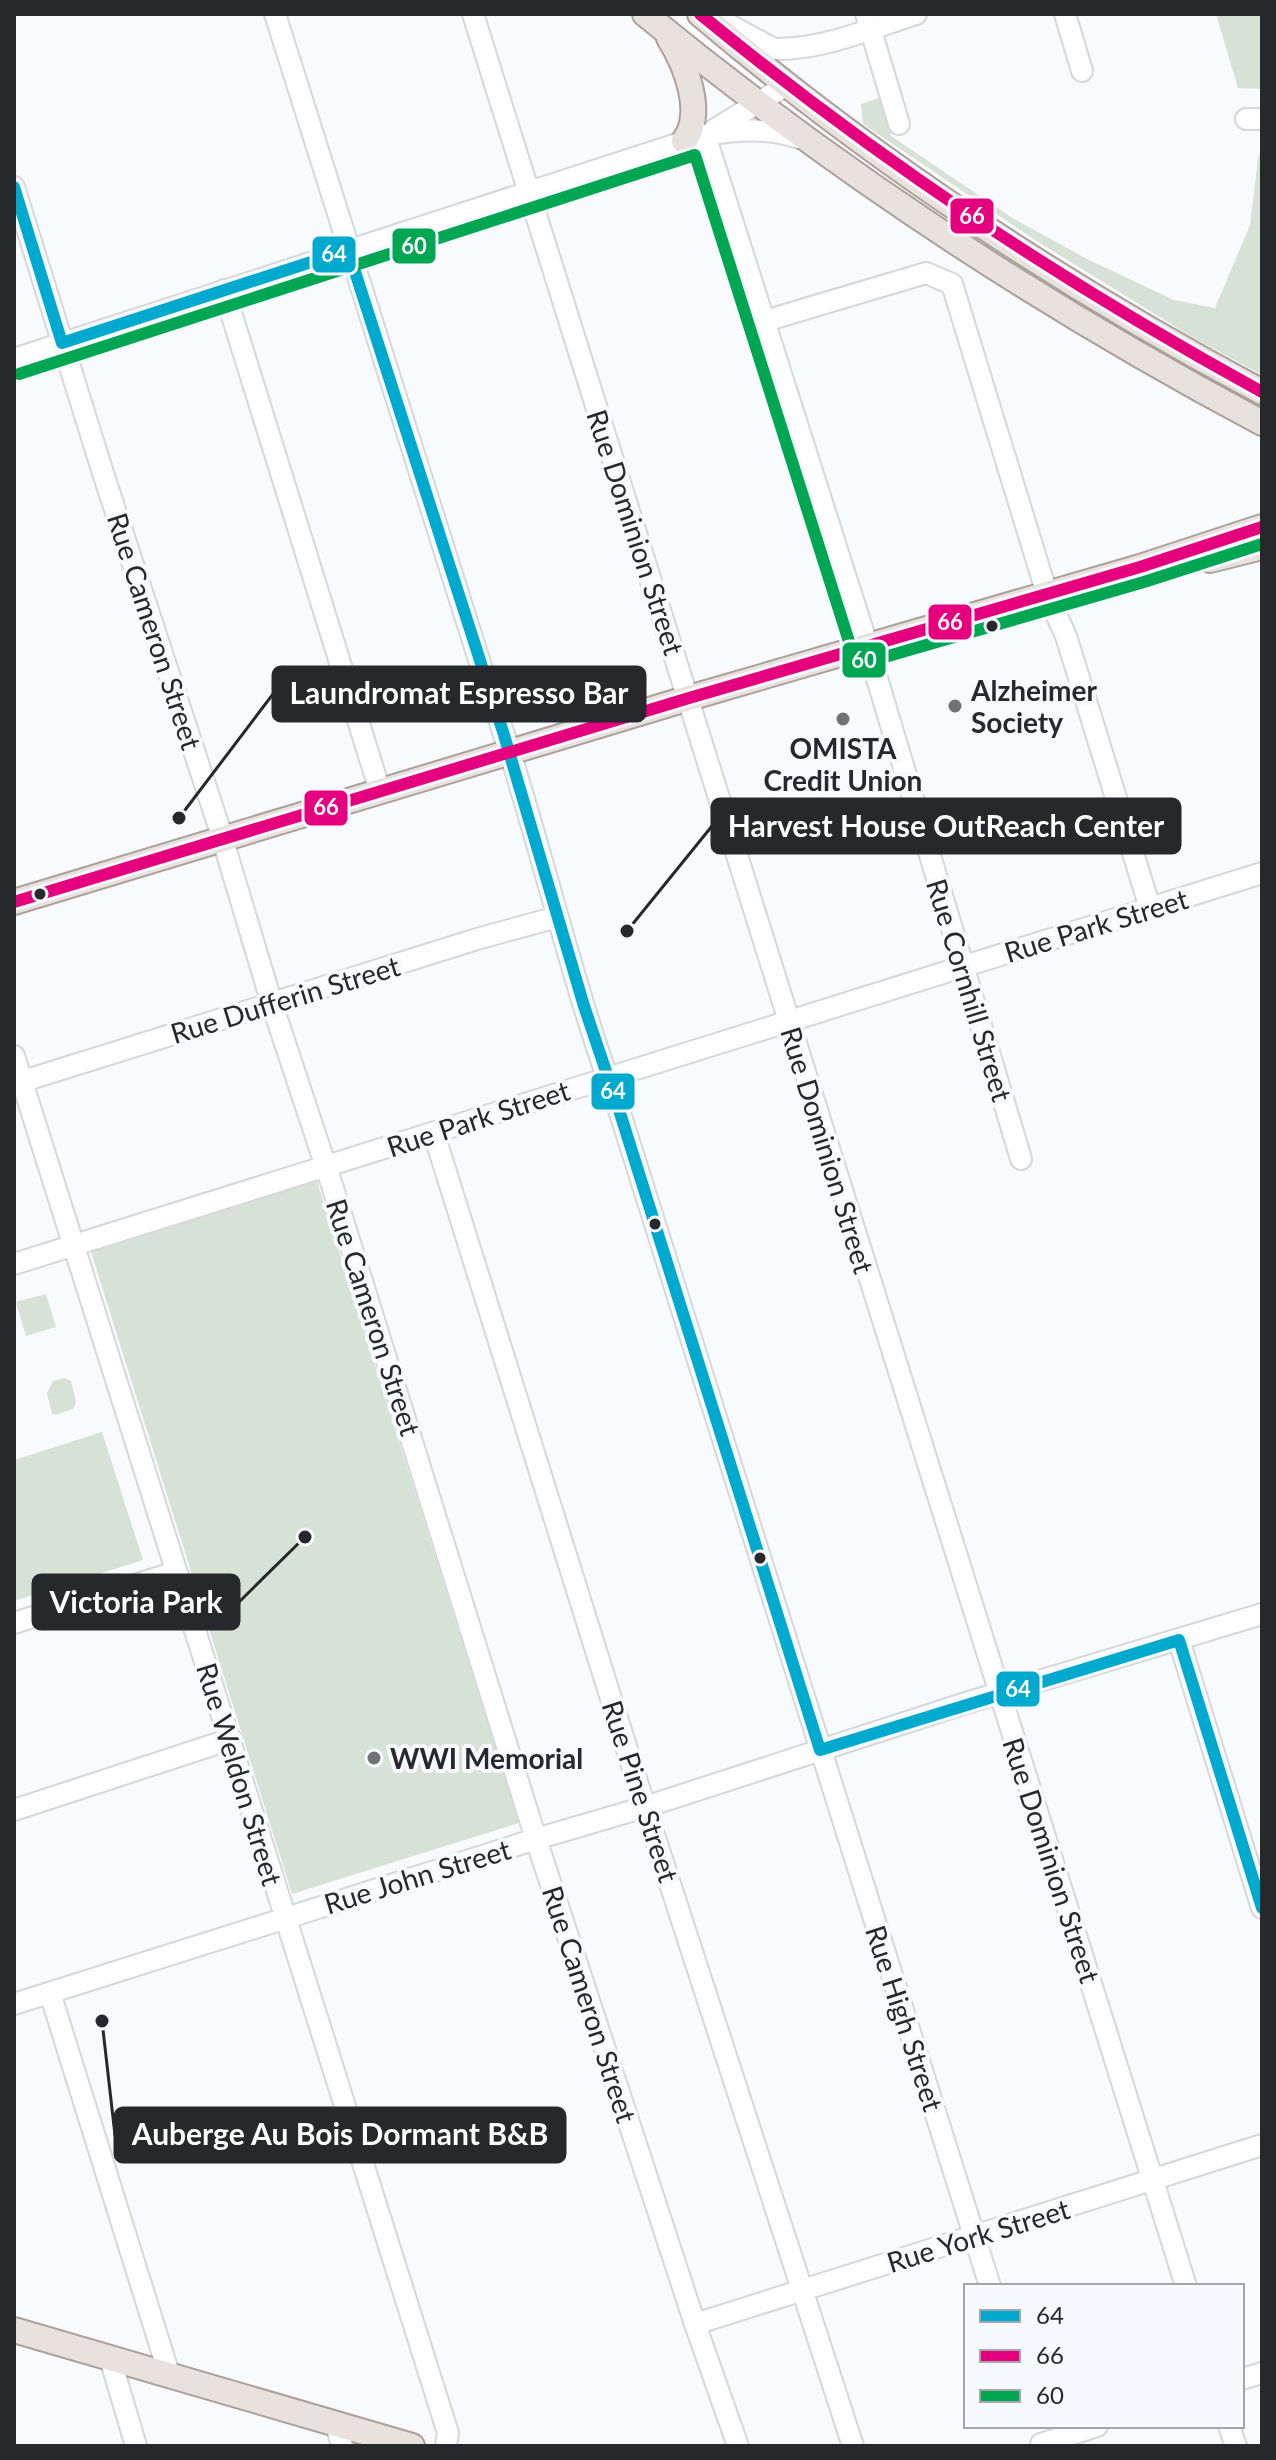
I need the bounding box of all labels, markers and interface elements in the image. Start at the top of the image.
line badge: 66 [949,197,995,235]
text: 66 [959,202,985,229]
line badge: 60 [391,227,437,265]
text: 60 [401,232,427,259]
line badge: 64 [311,235,357,274]
text: 64 [321,240,347,267]
street label: Rue Dominion Street [580,405,692,659]
street label: Rue Cameron Street [101,508,209,754]
line badge: 66 [927,603,973,641]
text: 66 [937,608,963,635]
unlabelled marker [984,618,1000,634]
line badge: 60 [841,641,887,679]
text: 60 [851,646,877,673]
callout: Laundromat Espresso Bar [273,667,645,721]
place label: Alzheimer Society [970,673,1097,739]
text: Laundromat Espresso Bar [289,674,629,710]
marker: Alzheimer Society [946,697,964,715]
marker: OMISTA Credit Union [834,710,852,728]
place label: OMISTA Credit Union [764,731,922,797]
line badge: 66 [303,789,349,827]
text: 66 [313,793,339,820]
callout: Harvest House OutReach Center [712,799,1180,853]
text: Harvest House OutReach Center [728,807,1165,843]
street label: Rue Cornhill Street [920,875,1020,1105]
street label: Rue Park Street [1000,881,1192,969]
unlabelled marker [32,886,48,902]
street label: Rue Dufferin Street [166,948,404,1050]
street label: Rue Dominion Street [774,1023,882,1277]
street label: Rue Park Street [382,1072,574,1164]
line badge: 64 [590,1072,636,1111]
text: 64 [600,1077,626,1104]
street label: Rue Cameron Street [320,1194,428,1440]
unlabelled marker [647,1216,663,1232]
unlabelled marker [752,1550,768,1566]
callout: Victoria Park [33,1575,239,1629]
text: Victoria Park [48,1583,223,1619]
street label: Rue Weldon Street [190,1659,290,1889]
line badge: 64 [995,1670,1041,1708]
text: 64 [1005,1675,1031,1702]
street label: Rue Pine Street [596,1696,686,1886]
street label: Rue Dominion Street [996,1733,1108,1987]
place label: WWI Memorial [390,1741,583,1775]
marker: WWI Memorial [365,1749,383,1767]
street label: Rue John Street [320,1832,514,1920]
street label: Rue Cameron Street [536,1881,644,2127]
street label: Rue High Street [859,1921,951,2115]
callout: Auberge Au Bois Dormant B&B [115,2108,565,2162]
text: Auberge Au Bois Dormant B&B [131,2115,548,2151]
street label: Rue York Street [883,2191,1073,2279]
legend [964,2284,1244,2428]
text: 64 [1036,2300,1064,2329]
text: 66 [1036,2340,1064,2369]
text: 60 [1036,2380,1064,2409]

